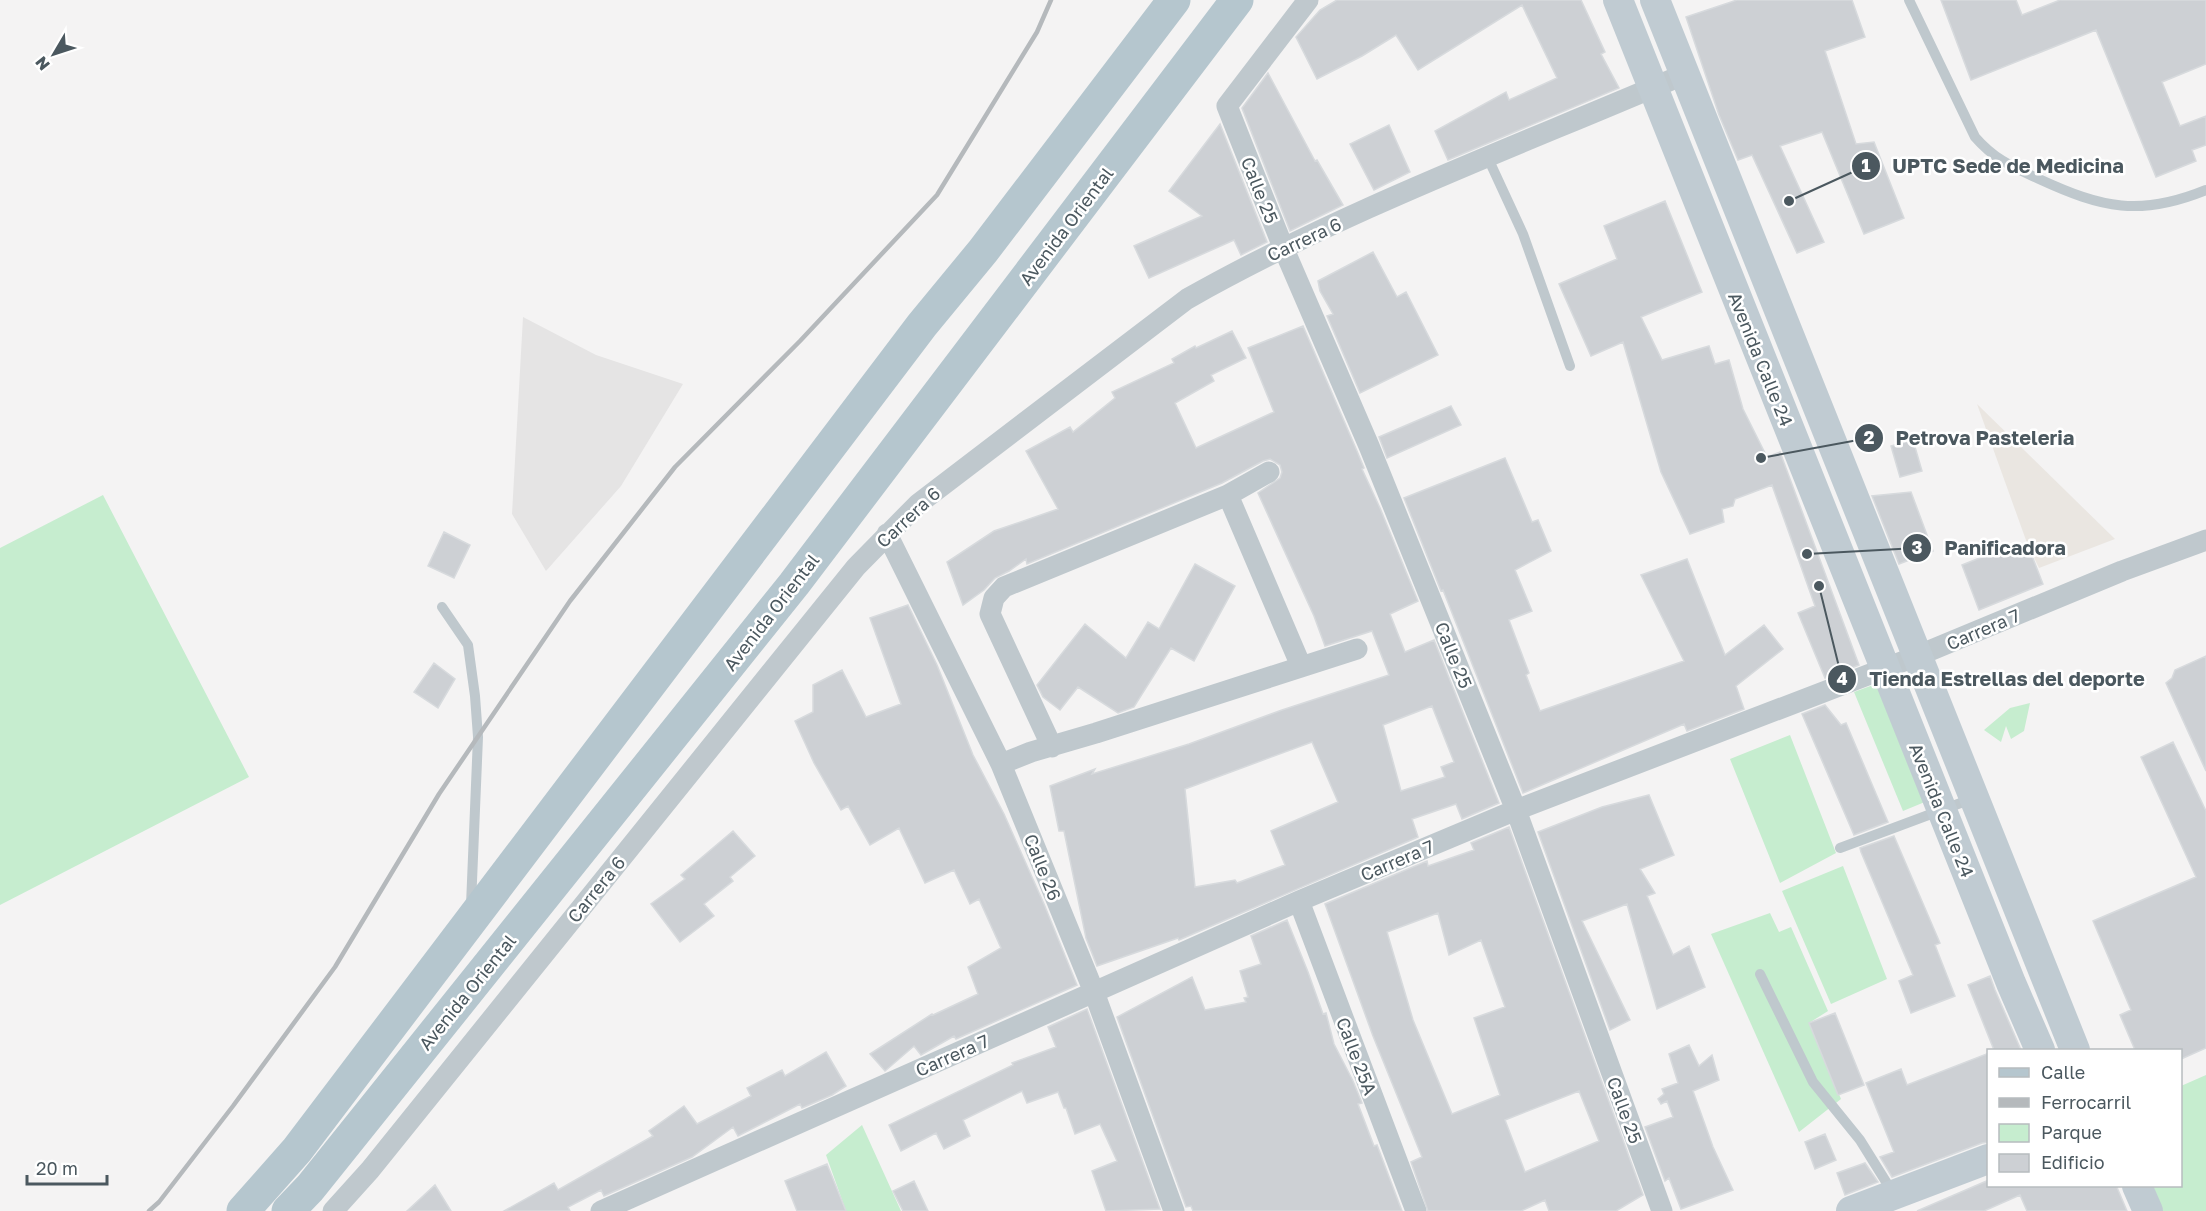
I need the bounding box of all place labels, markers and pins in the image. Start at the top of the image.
callout: UPTC Sede de Medicina [1851,147,2136,185]
callout: Petrova Pasteleria [1854,419,2087,457]
callout: Panificadora [1902,529,2078,567]
callout: Tienda Estrellas del deporte [1827,660,2157,698]

